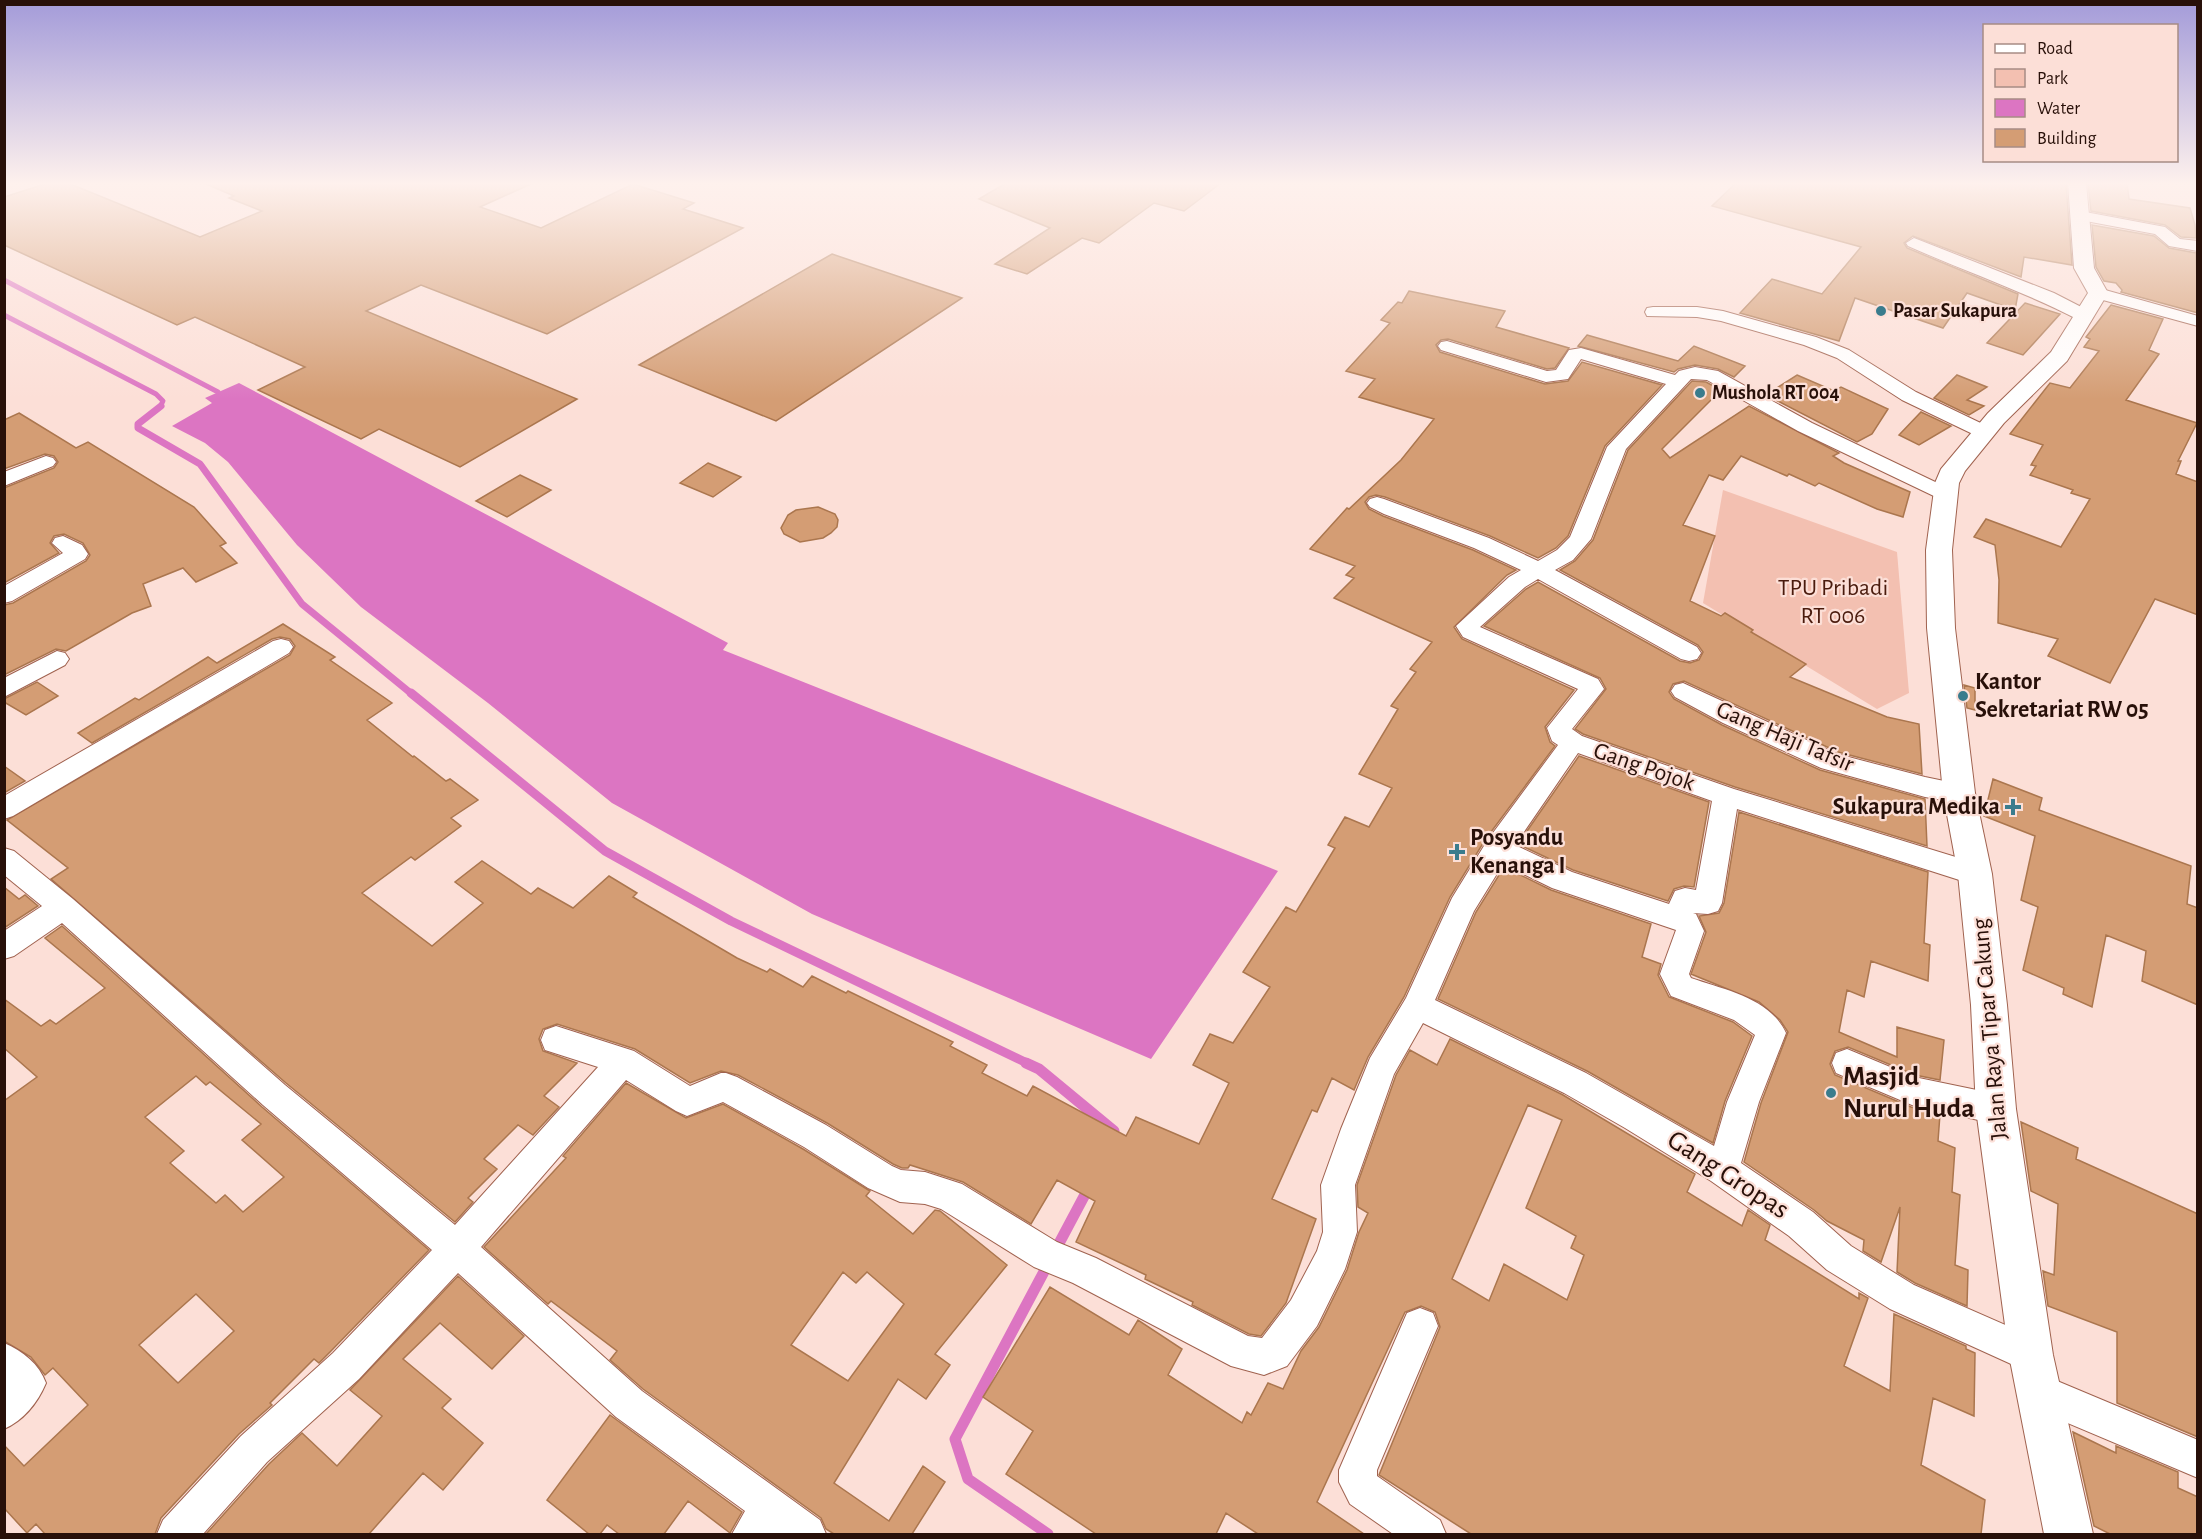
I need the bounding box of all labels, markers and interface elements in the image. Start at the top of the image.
legend [1983,24,2178,162]
text: Road [2037,40,2073,58]
text: Park [2037,70,2069,88]
text: Water [2037,100,2080,118]
text: Building [2037,130,2097,148]
place label: Pasar Sukapura [1893,301,2017,321]
marker: Pasar Sukapura [1874,304,1888,318]
place label: Mushola RT 004 [1712,383,1839,403]
marker: Mushola RT 004 [1693,386,1707,400]
park label: TPU Pribadi RT 006 [1778,576,1888,628]
place label: Kantor Sekretariat RW 05 [1975,670,2149,722]
marker: Kantor Sekretariat RW 05 [1956,689,1970,703]
street label: Gang Haji Tafsir [1713,697,1858,777]
street label: Gang Pojok [1590,738,1698,796]
place label: Sukapura Medika [1832,795,2000,819]
marker: Sukapura Medika [2004,798,2022,816]
place label: Posyandu Kenanga I [1470,826,1566,878]
marker: Posyandu Kenanga I [1448,843,1466,861]
street label: Jalan Raya Tipar Cakung [1968,917,2012,1141]
place label: Masjid Nurul Huda [1843,1063,1975,1123]
marker: Masjid Nurul Huda [1824,1086,1838,1100]
street label: Gang Gropas [1662,1126,1794,1224]

